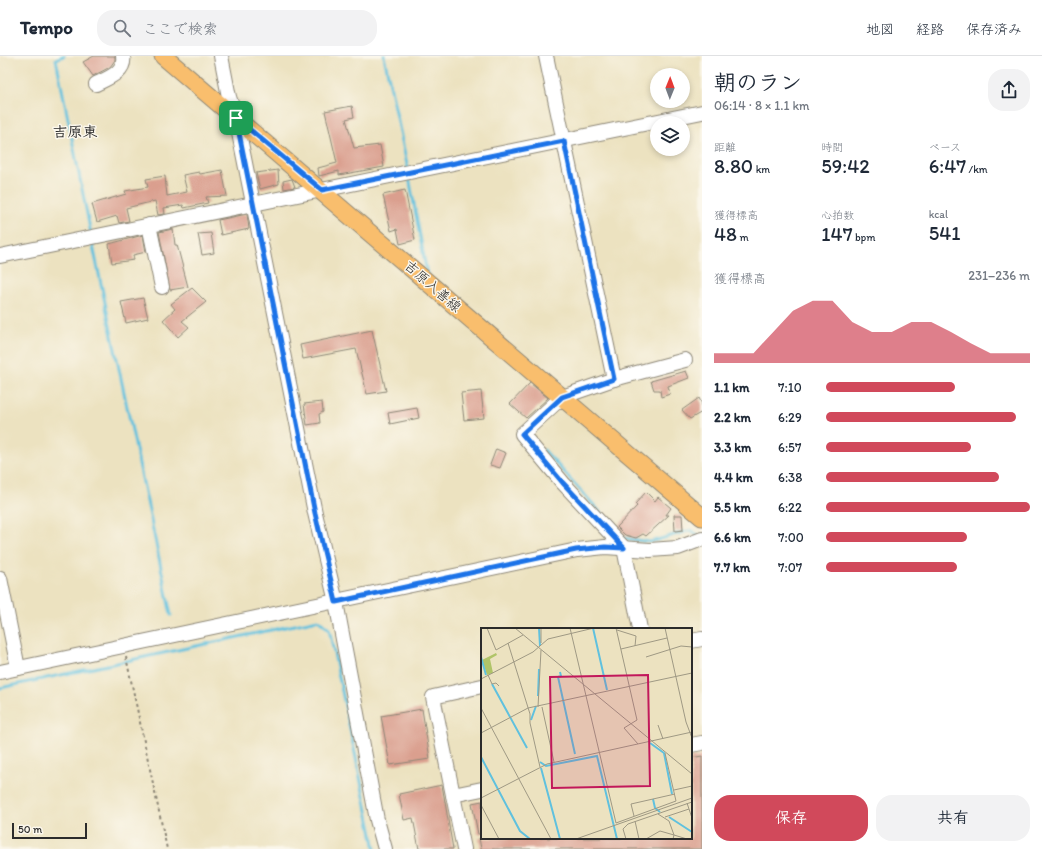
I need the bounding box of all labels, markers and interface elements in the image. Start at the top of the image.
search box [97,10,377,46]
text: Tempo [20,16,73,39]
icon: search [111,17,133,39]
text: ここで検索 [143,20,218,38]
text: 地図 [866,21,894,38]
text: 経路 [916,21,944,38]
text: 保存済み [966,21,1022,38]
north arrow [650,68,690,108]
map controls [650,68,690,156]
text: 朝のラン [714,69,802,96]
button: share [988,69,1030,111]
text: 06:14 · 8 × 1.1 km [714,98,810,113]
pin [219,101,253,135]
icon: arrive [225,107,247,129]
button: layers [650,116,690,156]
district label: 吉原東 [52,123,98,141]
text: 距離 [714,141,736,154]
text: 時間 [821,141,843,154]
text: ペース [929,141,961,154]
text: 8.80 [714,154,753,178]
text: 59:42 [821,154,870,178]
text: 6:47 [929,154,966,178]
text: km [753,163,770,176]
text: /km [966,163,988,176]
text: kcal [929,208,948,221]
text: 獲得標高 [714,209,758,222]
text: 心拍数 [821,209,854,222]
text: 541 [929,221,960,245]
text: 48 [714,222,737,246]
text: 147 [821,222,853,246]
text: m [737,231,749,244]
text: bpm [853,231,875,244]
street label: 吉原入善線 [401,257,465,316]
text: 231–236 m [968,268,1030,283]
text: 獲得標高 [714,271,766,286]
text: 1.1 km [714,380,749,395]
text: 7:10 [778,380,802,395]
text: 2.2 km [714,410,751,425]
text: 6:29 [778,410,802,425]
text: 3.3 km [714,440,751,455]
text: 6:57 [778,440,801,455]
text: 4.4 km [714,470,753,485]
text: 6:38 [778,470,802,485]
text: 5.5 km [714,500,751,515]
text: 6:22 [778,500,802,515]
text: 6.6 km [714,530,751,545]
text: 7:00 [778,530,804,545]
text: 7.7 km [714,560,750,575]
text: 7:07 [778,560,802,575]
inset map [481,628,692,839]
button: 保存 [714,795,868,841]
button: 共有 [876,795,1030,841]
scale bar [12,821,87,840]
text: 50 m [18,823,42,836]

